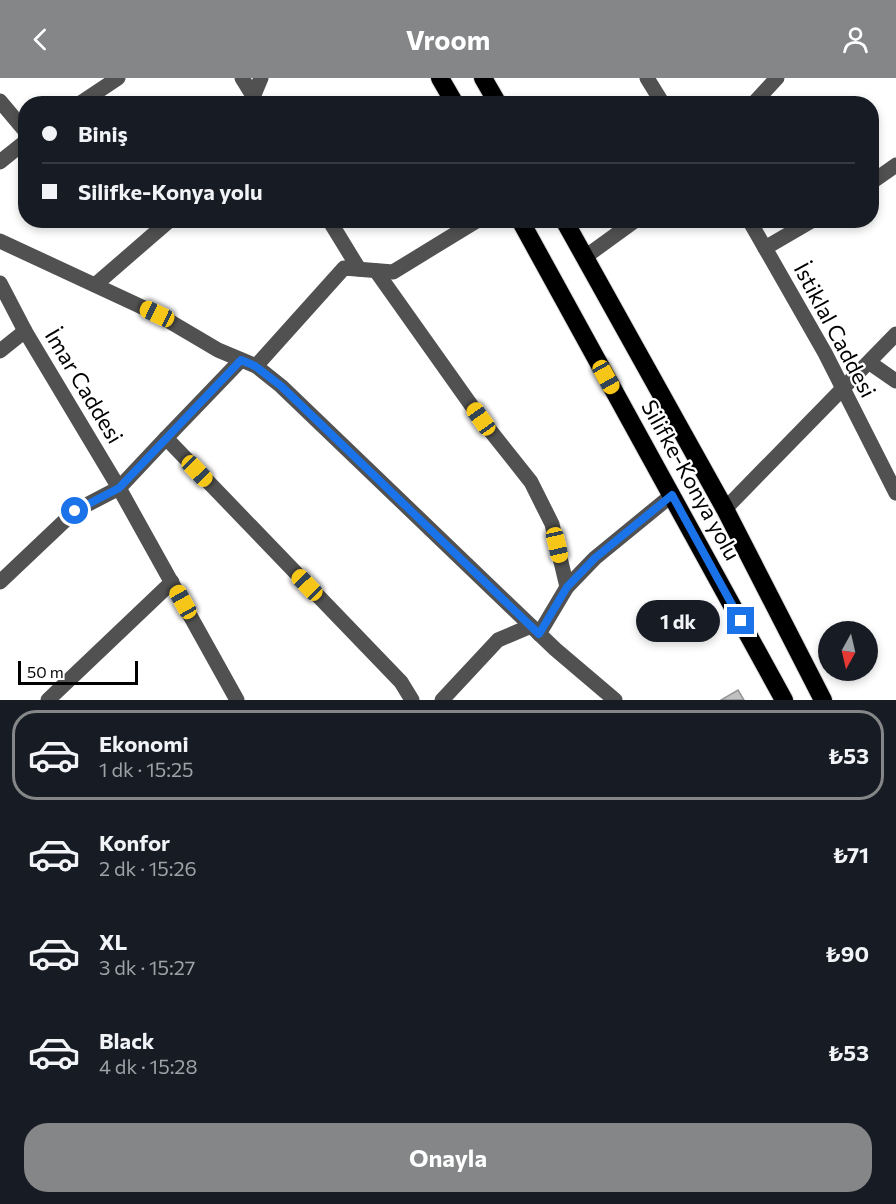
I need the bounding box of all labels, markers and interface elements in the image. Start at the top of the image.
icon: back [24,23,57,56]
text: Vroom [406,23,490,56]
icon: person [839,23,872,56]
text: Biniş [78,120,128,147]
text: Silifke-Konya yolu [78,178,262,205]
street label: İstiklal Caddesi [789,258,882,402]
car [137,298,177,330]
street label: İmar Caddesi [40,323,129,448]
car [589,357,623,397]
street label: Silifke-Konya yolu [636,395,747,565]
car [463,399,499,439]
car [178,452,216,490]
route start [61,497,88,524]
car [544,525,570,565]
car [288,566,326,604]
car [166,582,200,622]
callout: 1 dk [636,600,720,642]
route end [727,607,754,634]
text: 1 dk [660,609,696,633]
north arrow [818,621,878,681]
map controls [818,621,878,681]
scale bar [18,658,138,686]
text: 50 m [27,662,64,681]
icon: car [27,728,81,782]
text: Ekonomi [99,730,189,757]
text: ₺53 [828,742,869,769]
text: 1 dk · 15:25 [99,757,194,781]
icon: car [27,827,81,881]
text: Konfor [99,829,170,856]
text: ₺71 [832,841,869,868]
text: 2 dk · 15:26 [99,856,197,880]
icon: car [27,926,81,980]
text: XL [99,928,127,955]
text: ₺90 [825,940,869,967]
text: 3 dk · 15:27 [99,955,195,979]
icon: car [27,1025,81,1079]
text: Black [99,1027,154,1054]
text: ₺53 [828,1039,869,1066]
text: 4 dk · 15:28 [99,1054,198,1078]
button: Onayla [24,1123,872,1192]

